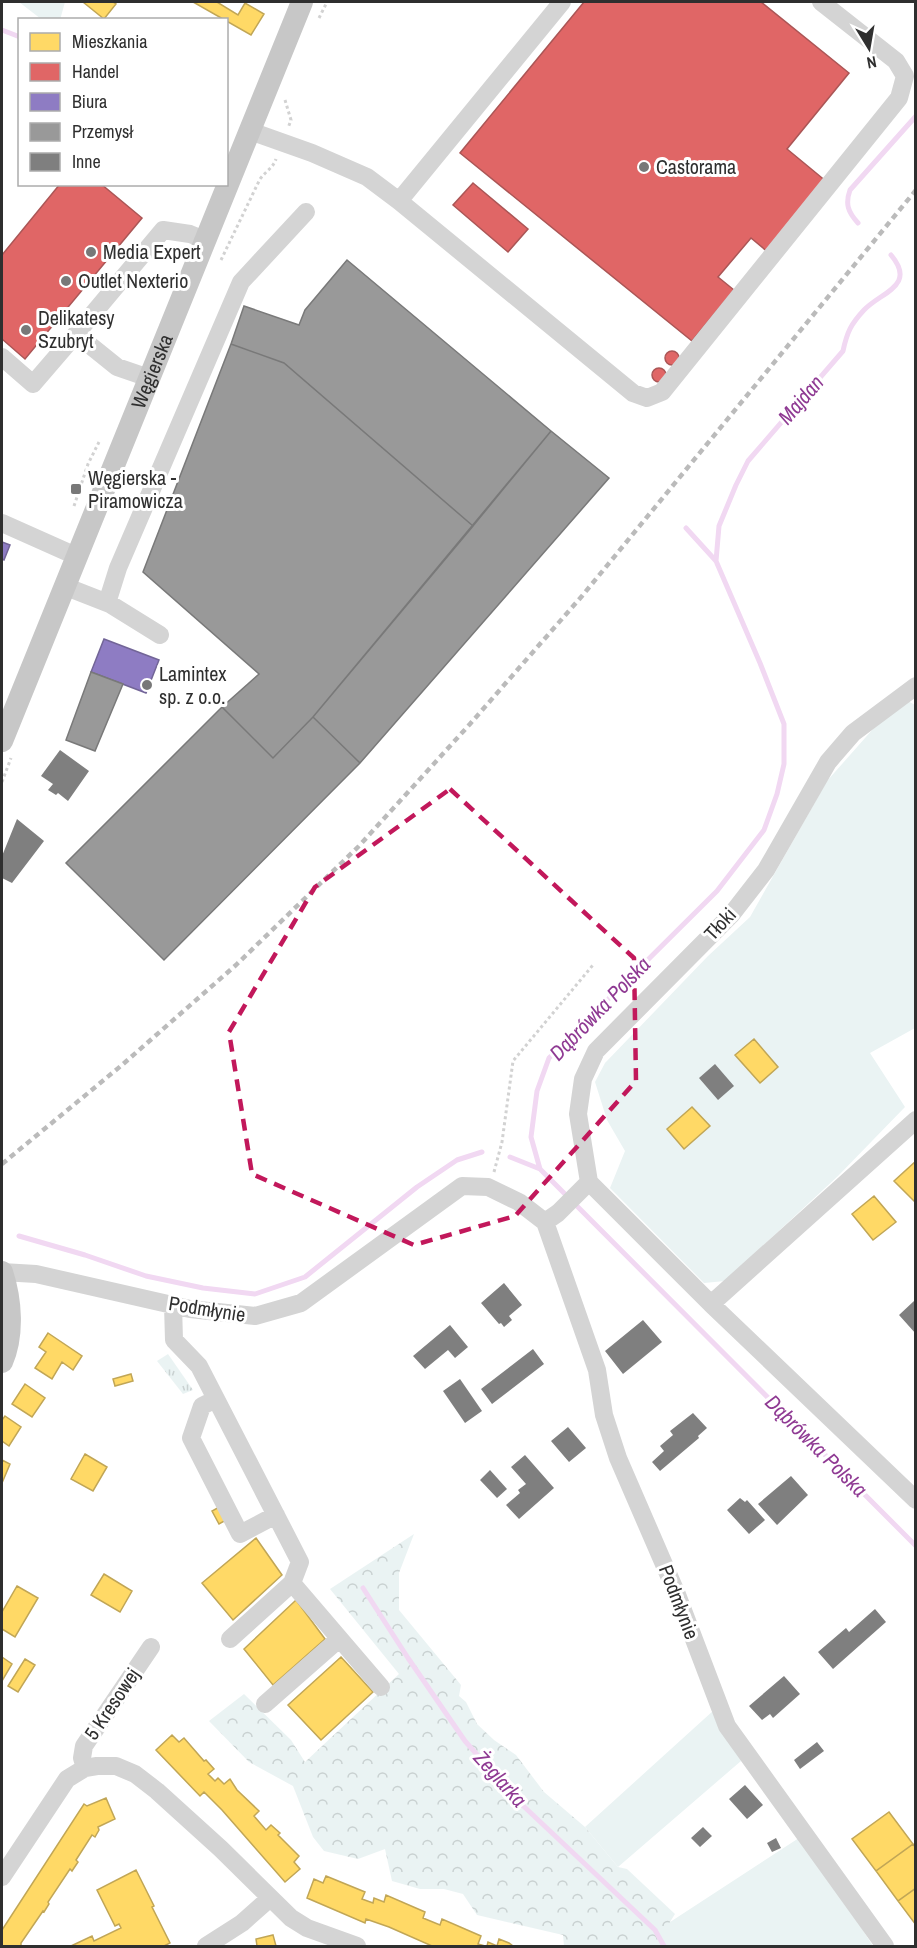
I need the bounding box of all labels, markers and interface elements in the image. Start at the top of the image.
legend [18,18,228,186]
north arrow [839,18,899,78]
text: Mieszkania [72,29,147,54]
text: N [865,51,879,74]
text: Handel [72,59,119,84]
text: Biura [72,89,107,114]
text: Przemysł [72,119,133,144]
text: Inne [72,149,101,174]
place label: Castorama [656,153,736,180]
marker: Castorama [637,160,651,174]
place label: Media Expert [103,238,201,265]
marker: Media Expert [84,245,98,259]
place label: Outlet Nexterio [78,267,188,294]
marker: Outlet Nexterio [59,274,73,288]
place label: Delikatesy Szubryt [38,304,115,354]
marker: Delikatesy Szubryt [19,323,33,337]
street label: Węgierska [124,330,179,412]
water label: Majdan [771,369,830,430]
place label: Węgierska - Piramowicza [88,464,183,514]
marker: Węgierska - Piramowicza [69,482,83,496]
place label: Lamintex sp. z o.o. [159,660,227,710]
marker: Lamintex sp. z o.o. [140,678,154,692]
street label: Tłoki [698,901,742,946]
water label: Dąbrówka Polska [543,950,657,1067]
street label: Podmłynie [167,1289,247,1328]
water label: Dąbrówka Polska [759,1388,874,1503]
street label: Podmłynie [653,1561,706,1643]
street label: 5 Kresowej [78,1663,145,1745]
water label: Żeglarka [467,1743,534,1813]

